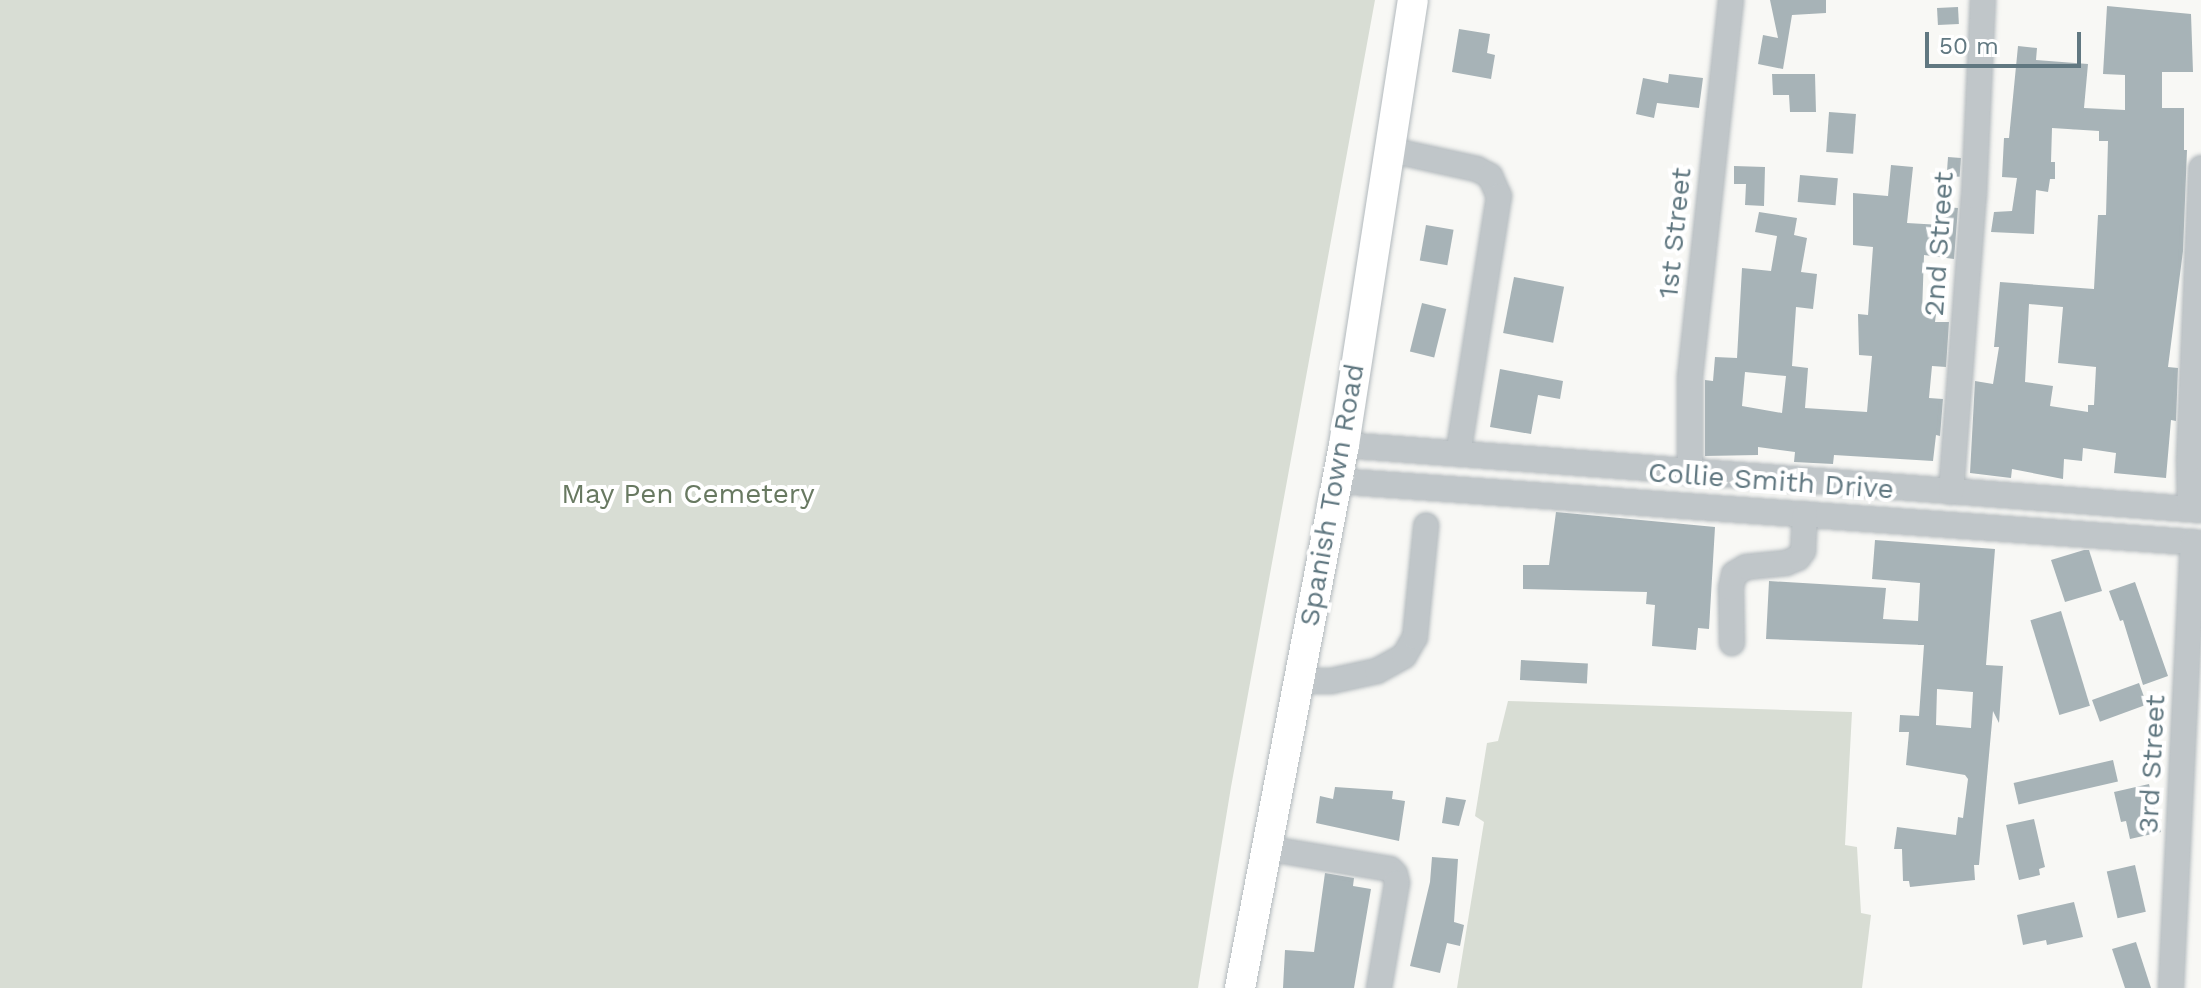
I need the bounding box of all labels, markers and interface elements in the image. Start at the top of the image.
scale bar [1929,16,2085,66]
text: 50 m [1939,32,1999,60]
street label: 1st Street [1651,166,1699,300]
street label: 2nd Street [1917,170,1961,318]
street label: Spanish Town Road [1292,361,1372,629]
street label: Collie Smith Drive [1647,456,1895,506]
park label: May Pen Cemetery [561,477,815,511]
street label: 3rd Street [2132,694,2172,834]

